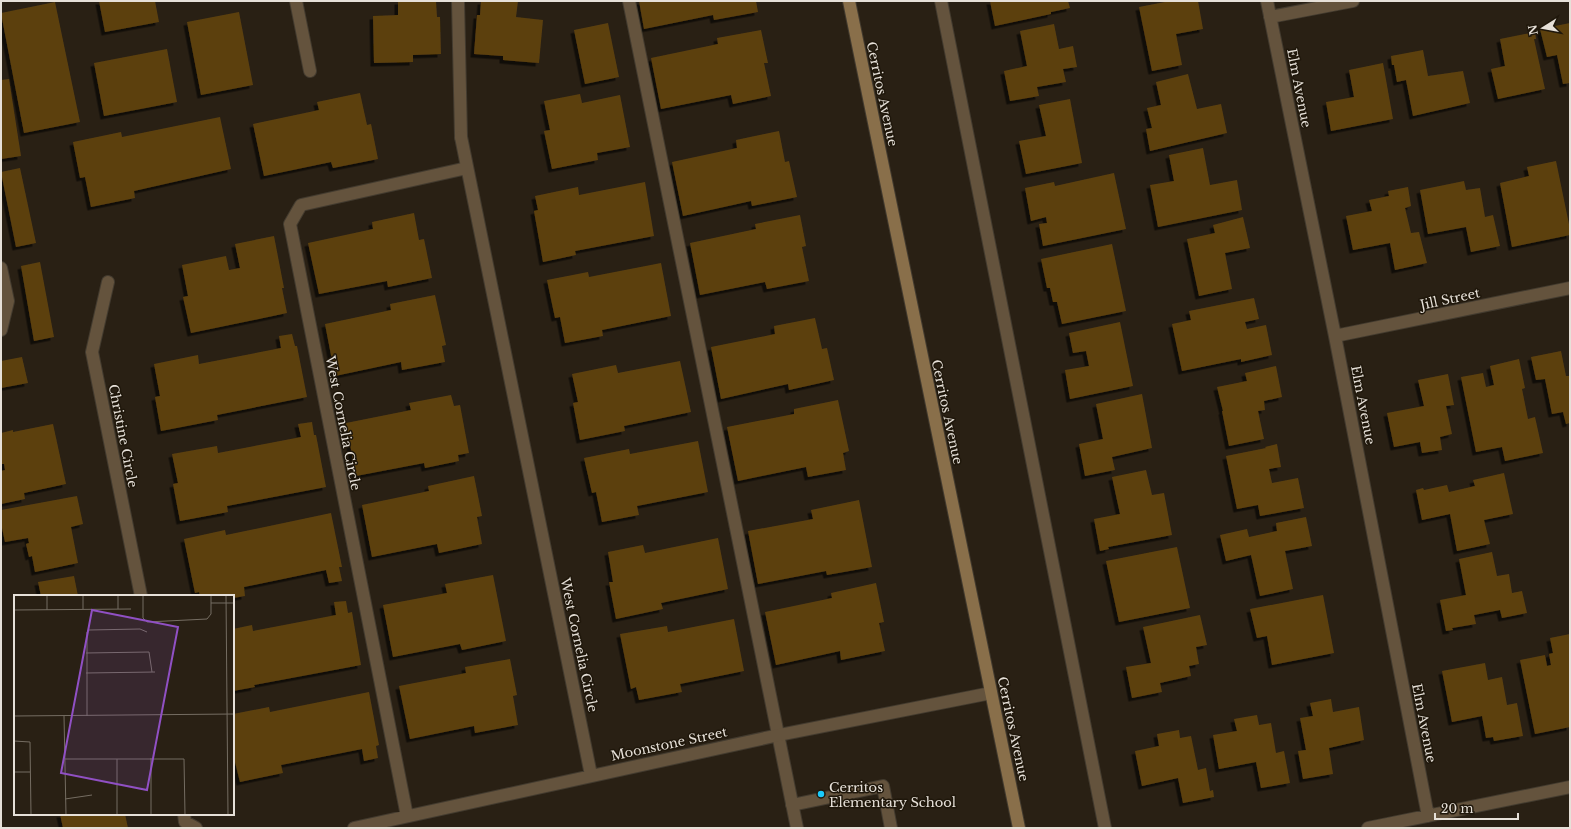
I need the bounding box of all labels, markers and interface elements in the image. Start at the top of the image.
north arrow [1523,8,1563,48]
text: N [1525,23,1541,36]
street label: Cerritos Avenue [863,40,901,148]
street label: Elm Avenue [1283,47,1315,129]
street label: Jill Street [1417,284,1482,314]
street label: West Cornelia Circle [321,353,364,492]
street label: Cerritos Avenue [928,358,966,466]
street label: Elm Avenue [1347,364,1379,446]
street label: Christine Circle [105,383,141,489]
street label: West Cornelia Circle [556,575,602,714]
inset map [14,595,234,815]
street label: Cerritos Avenue [994,675,1032,783]
street label: Elm Avenue [1408,682,1440,764]
street label: Moonstone Street [609,723,729,765]
place label: Cerritos Elementary School [829,779,956,811]
marker: Cerritos Elementary School [816,789,826,799]
scale bar [1435,795,1518,821]
text: 20 m [1441,801,1473,816]

